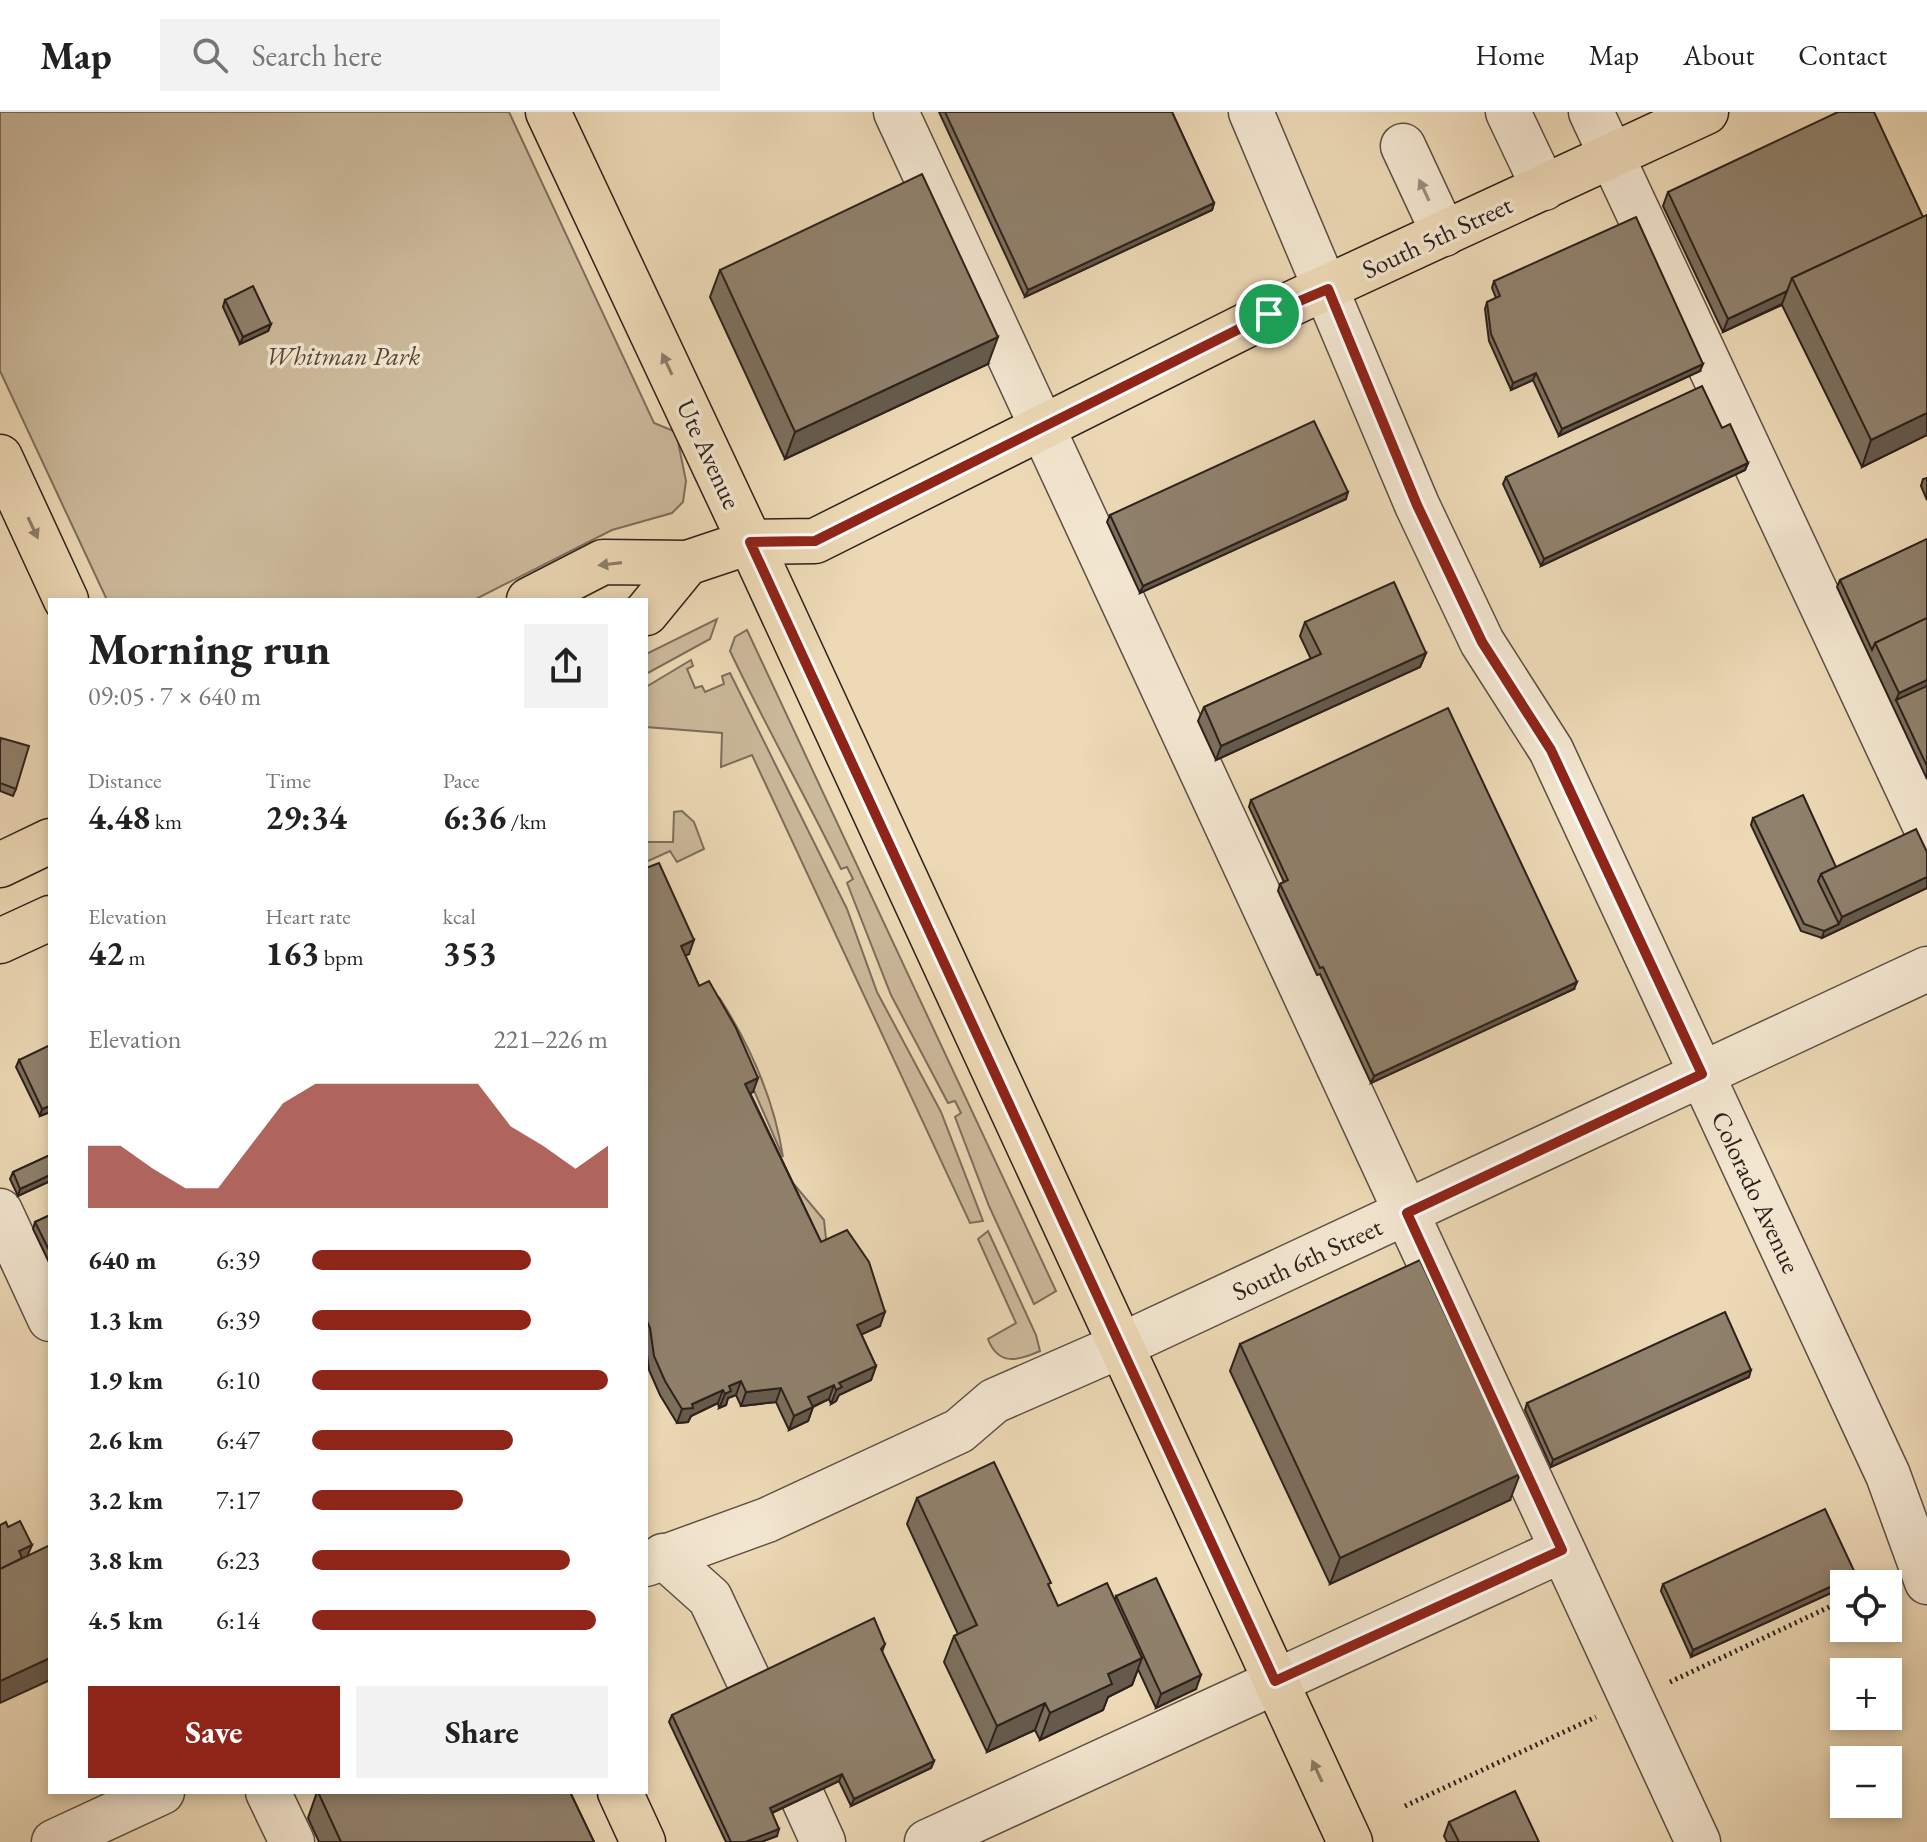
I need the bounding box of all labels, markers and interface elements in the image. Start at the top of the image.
search box [160,19,720,91]
text: Map [40,31,112,80]
icon: search [188,33,232,77]
text: Search here [252,36,382,75]
text: Home [1475,37,1545,73]
text: Map [1589,37,1639,73]
text: About [1683,37,1754,73]
text: Contact [1798,37,1887,73]
one-way arrow [1417,179,1430,202]
street label: South 5th Street [1357,187,1517,287]
pin [1235,280,1303,348]
icon: arrive [1247,292,1291,336]
park label: Whitman Park [266,339,421,373]
one-way arrow [660,353,674,376]
street label: Ute Avenue [669,394,749,514]
one-way arrow [26,516,39,539]
one-way arrow [597,558,622,571]
text: Morning run [88,620,330,677]
button: share [524,624,608,708]
text: 09:05 · 7 × 640 m [88,679,261,713]
text: Distance [88,766,161,795]
text: Time [265,766,311,795]
text: Pace [443,766,480,795]
text: 4.48 [88,795,150,839]
text: 29:34 [265,795,347,839]
text: 6:36 [443,795,506,839]
text: km [150,807,182,836]
text: /km [506,807,547,836]
text: Elevation [88,902,167,931]
text: Heart rate [265,902,351,931]
text: kcal [443,902,476,931]
text: 42 [88,931,124,975]
text: 163 [265,931,319,975]
text: 353 [443,931,497,975]
text: m [124,943,146,972]
text: bpm [319,943,364,972]
text: Elevation [88,1022,182,1056]
text: 221–226 m [493,1022,608,1056]
street label: Colorado Avenue [1704,1106,1808,1278]
street label: South 6th Street [1227,1209,1387,1309]
text: 640 m [88,1243,156,1277]
text: 6:39 [216,1243,260,1277]
text: 1.3 km [88,1303,163,1337]
text: 6:39 [216,1303,260,1337]
text: 1.9 km [88,1363,163,1397]
text: 6:10 [216,1363,260,1397]
text: 2.6 km [88,1423,163,1457]
text: 6:47 [216,1423,260,1457]
text: 3.2 km [88,1483,163,1517]
text: 7:17 [216,1483,260,1517]
text: 3.8 km [88,1543,163,1577]
text: 6:23 [216,1543,260,1577]
map controls [1830,1570,1902,1818]
button: locate [1830,1570,1902,1642]
text: 4.5 km [88,1603,163,1637]
text: 6:14 [216,1603,260,1637]
button: + [1830,1658,1902,1730]
button: Save [88,1686,340,1778]
button: Share [356,1686,608,1778]
button: − [1830,1746,1902,1818]
one-way arrow [1310,1760,1324,1783]

